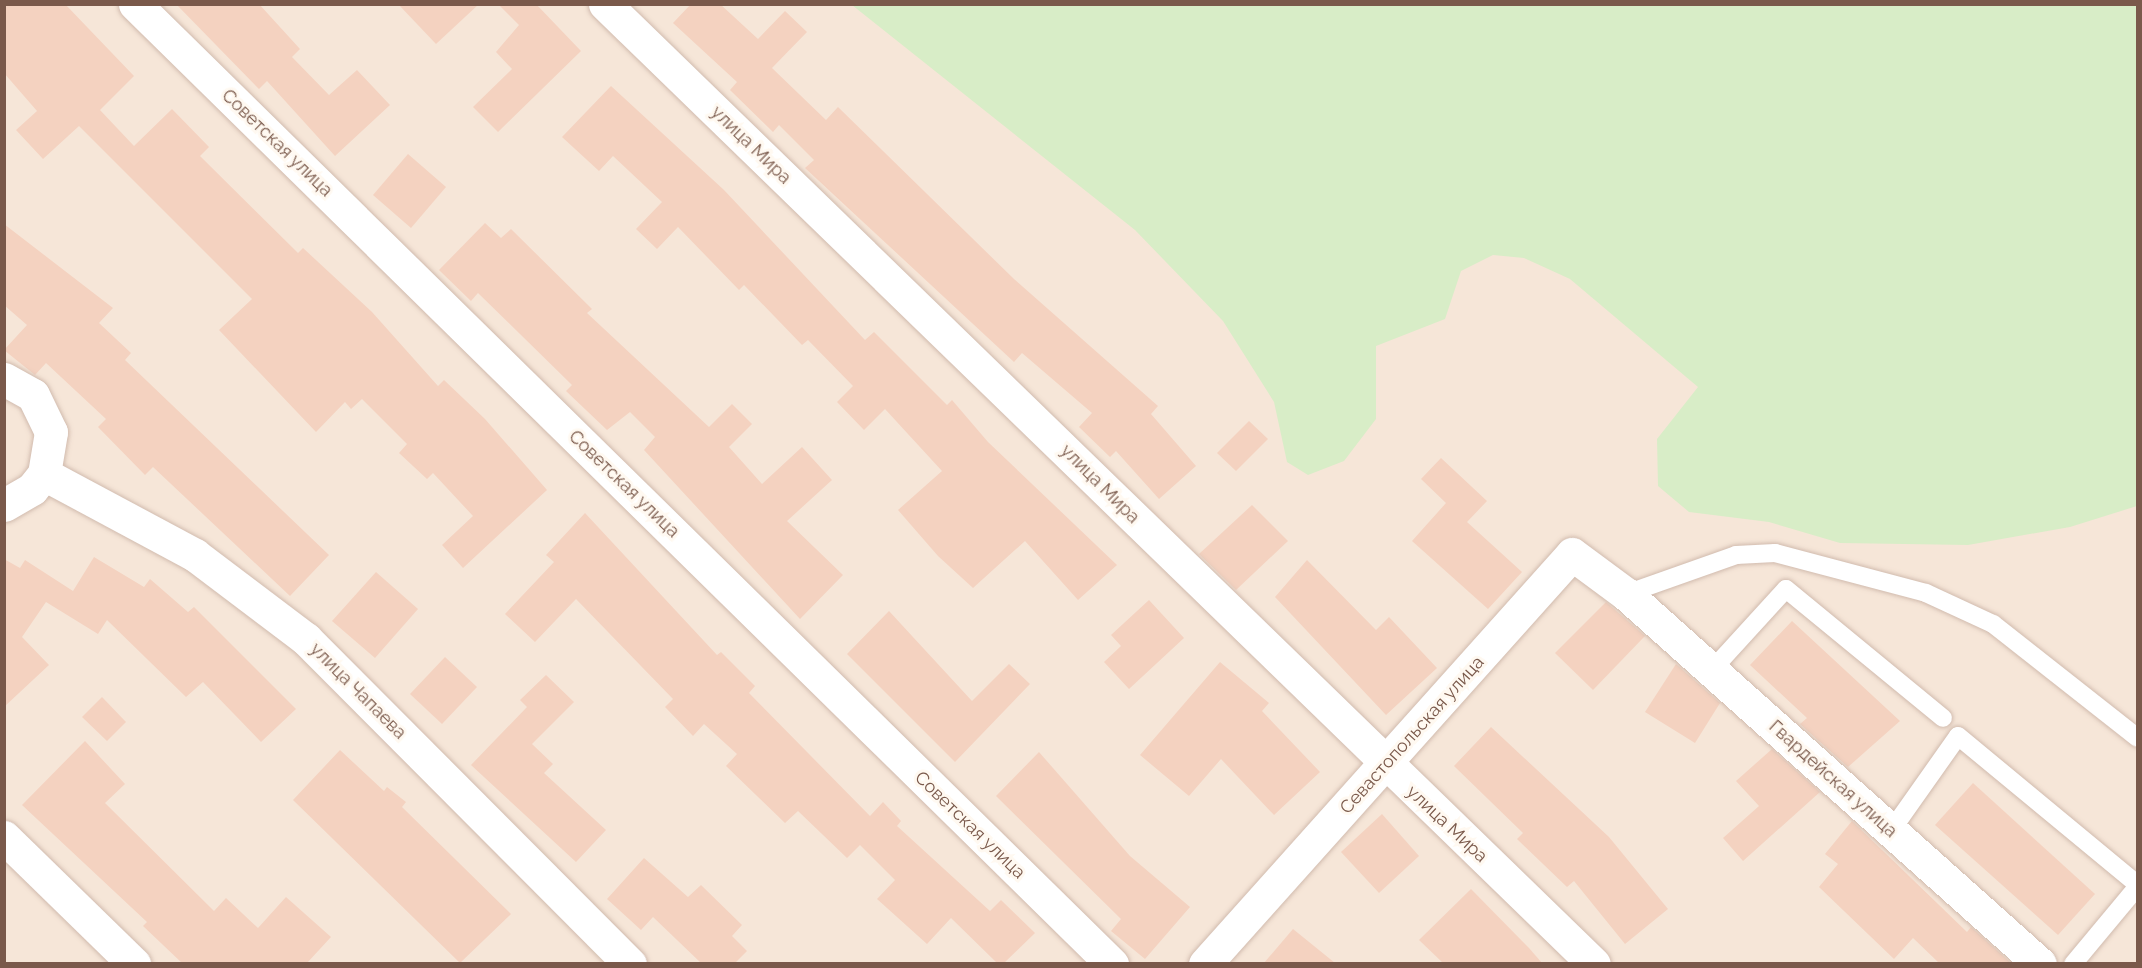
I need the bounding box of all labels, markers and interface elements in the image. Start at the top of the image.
street label: Советская улица [217,85,337,201]
street label: улица Мира [706,101,796,189]
street label: Советская улица [564,426,684,542]
street label: улица Мира [1056,440,1144,528]
street label: улица Чапаева [305,638,411,744]
street label: Севастопольская улица [1335,651,1489,819]
street label: Гвардейская улица [1764,716,1902,842]
street label: Советская улица [910,767,1030,883]
street label: улица Мира [1402,781,1492,867]

